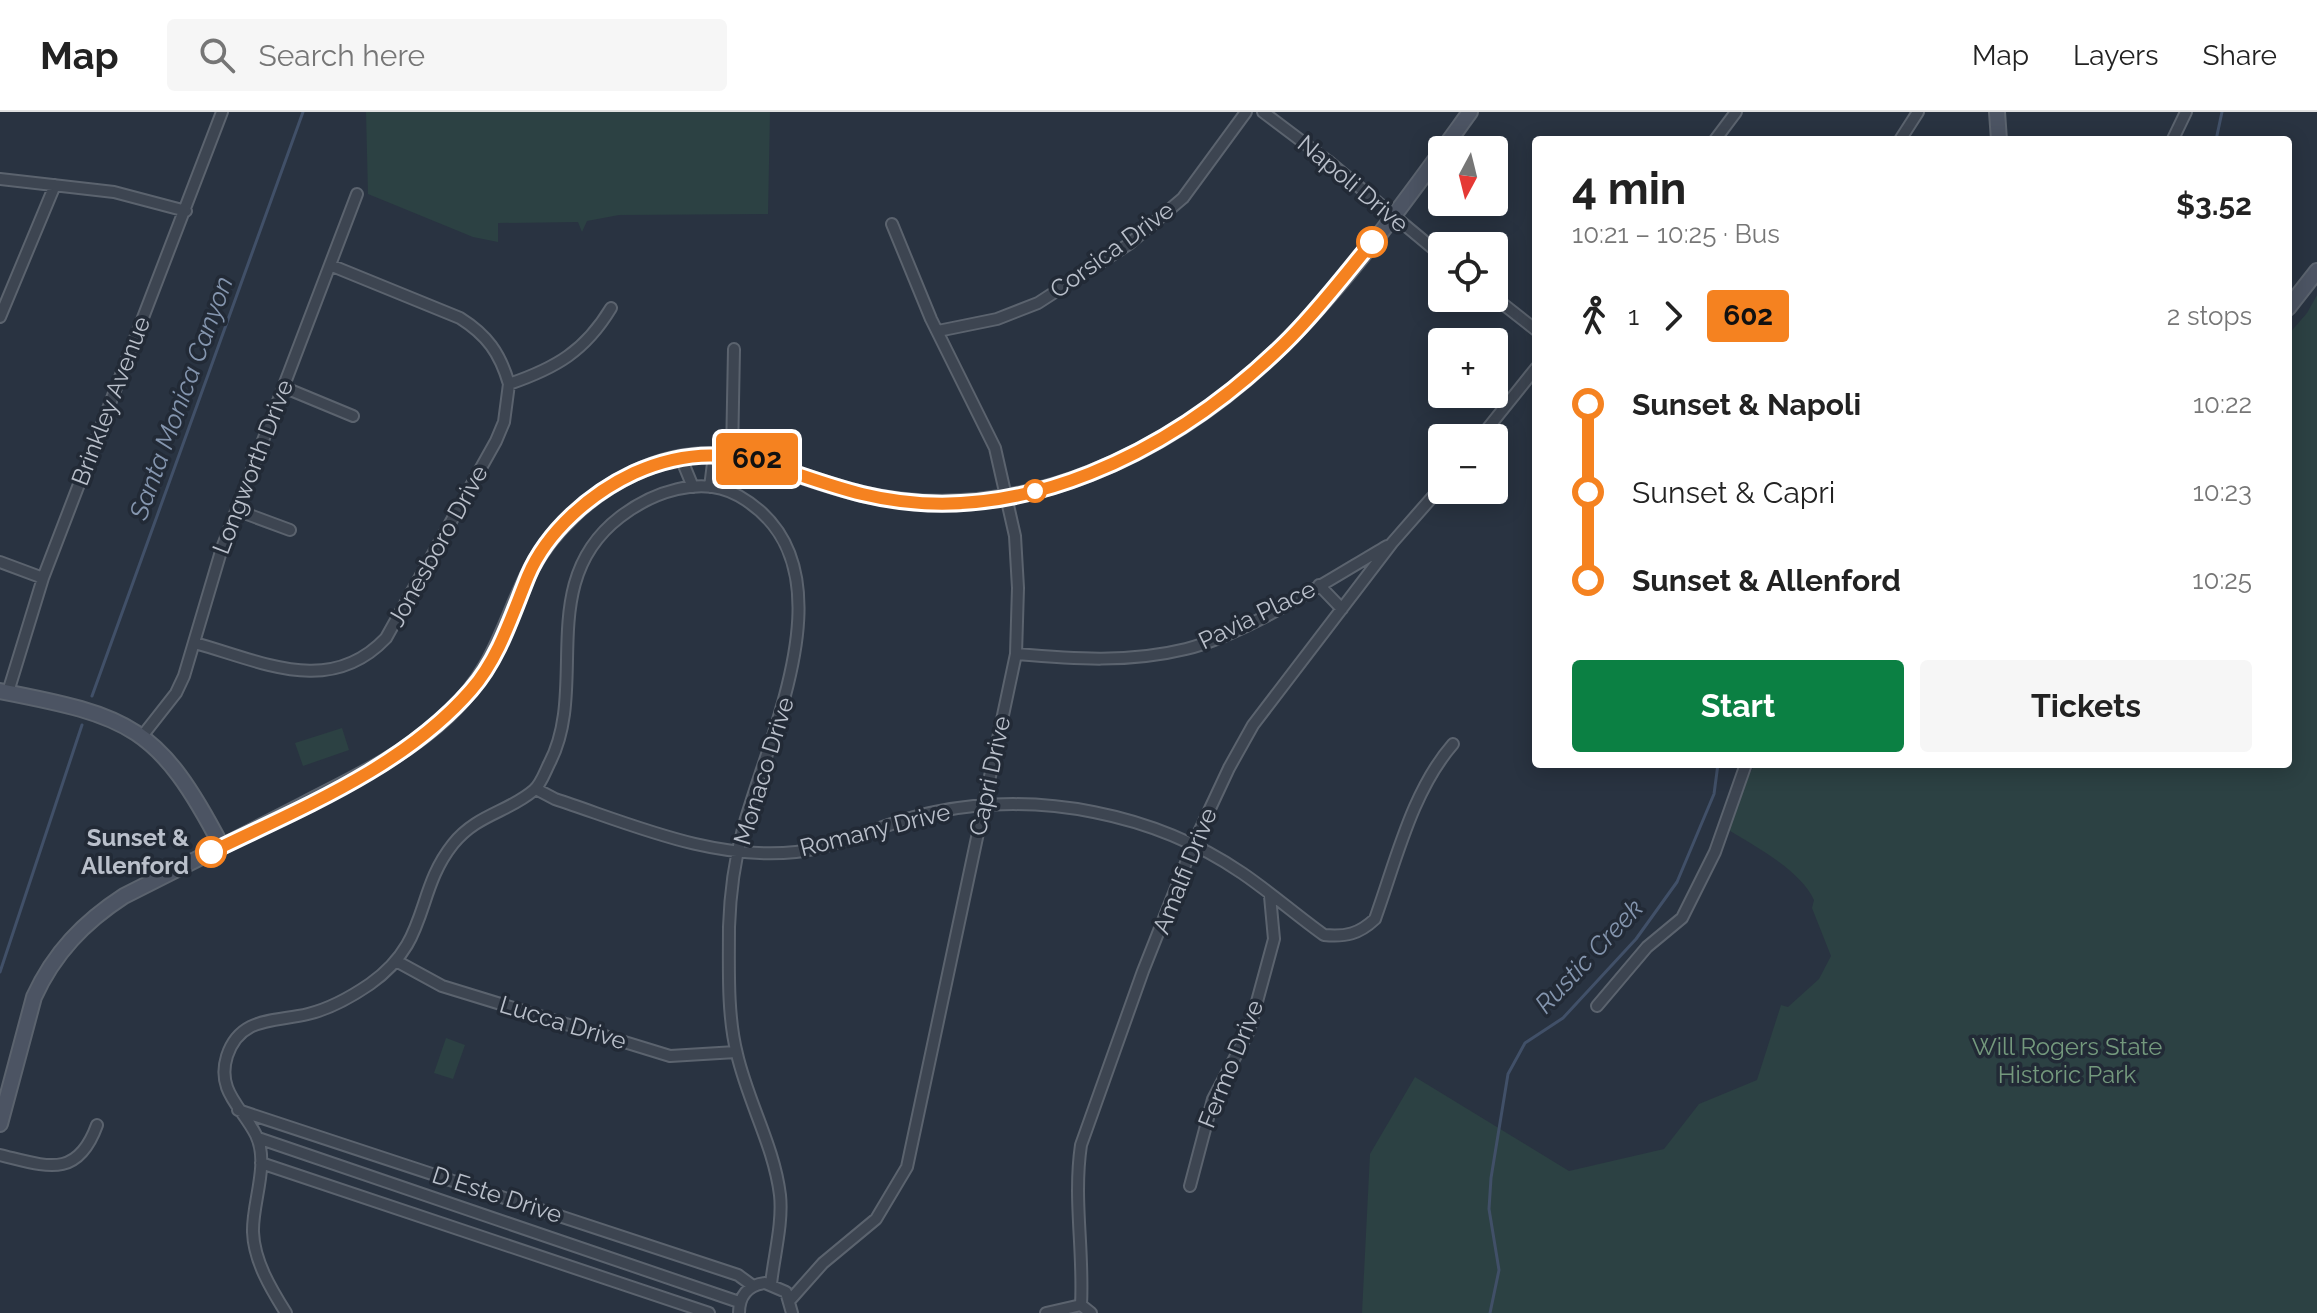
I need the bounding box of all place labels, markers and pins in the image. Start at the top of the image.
unlabelled marker [1357,227,1387,257]
unlabelled marker [1024,480,1046,502]
place label: Sunset & Allenford [81,823,190,880]
marker: Sunset & Allenford [196,837,226,867]

